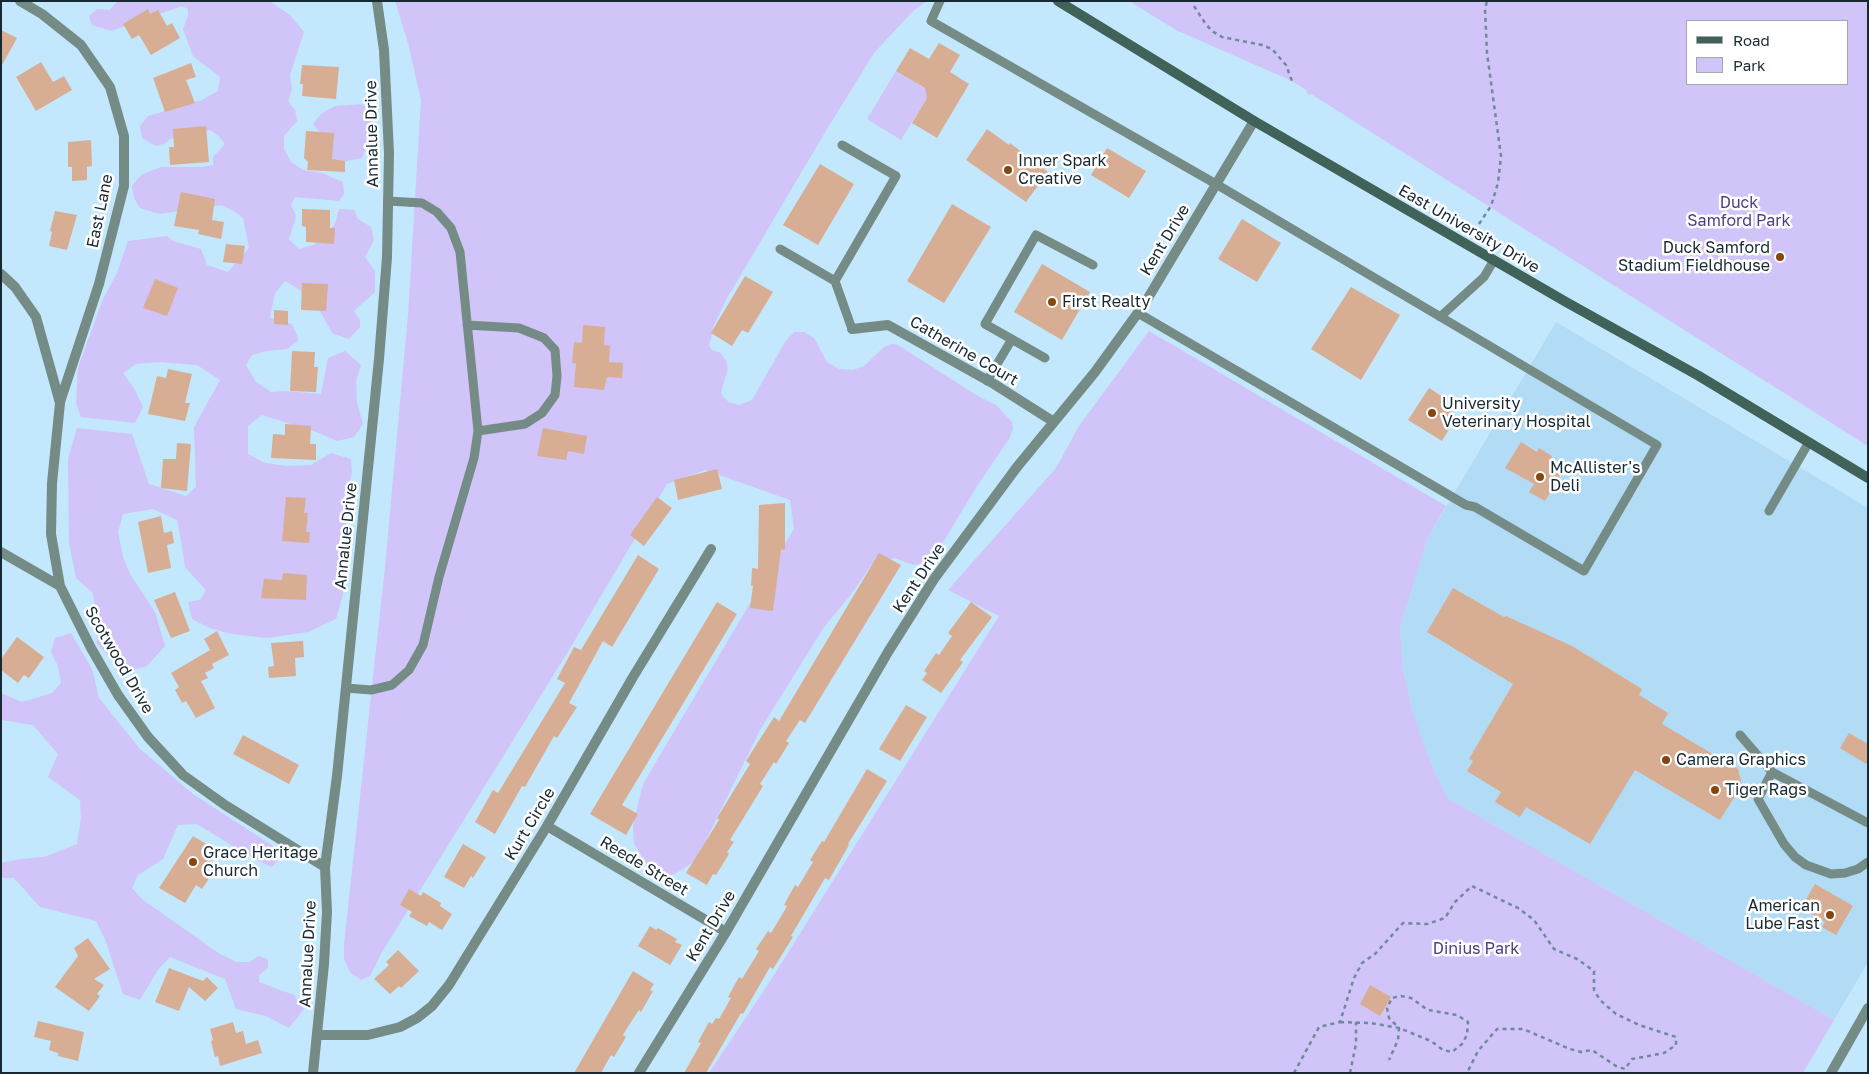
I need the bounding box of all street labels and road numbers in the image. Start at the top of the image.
street label: Annalue Drive [361,80,383,188]
street label: East Lane [83,172,117,250]
street label: East University Drive [1395,181,1543,277]
street label: Kent Drive [1136,201,1194,279]
street label: Catherine Court [906,312,1022,390]
street label: Annalue Drive [331,482,361,590]
street label: Kent Drive [889,540,949,616]
street label: Scotwood Drive [81,603,157,717]
street label: Kurt Circle [501,784,559,864]
street label: Reede Street [596,832,692,900]
street label: Kent Drive [682,887,740,965]
street label: Annalue Drive [296,900,320,1008]

